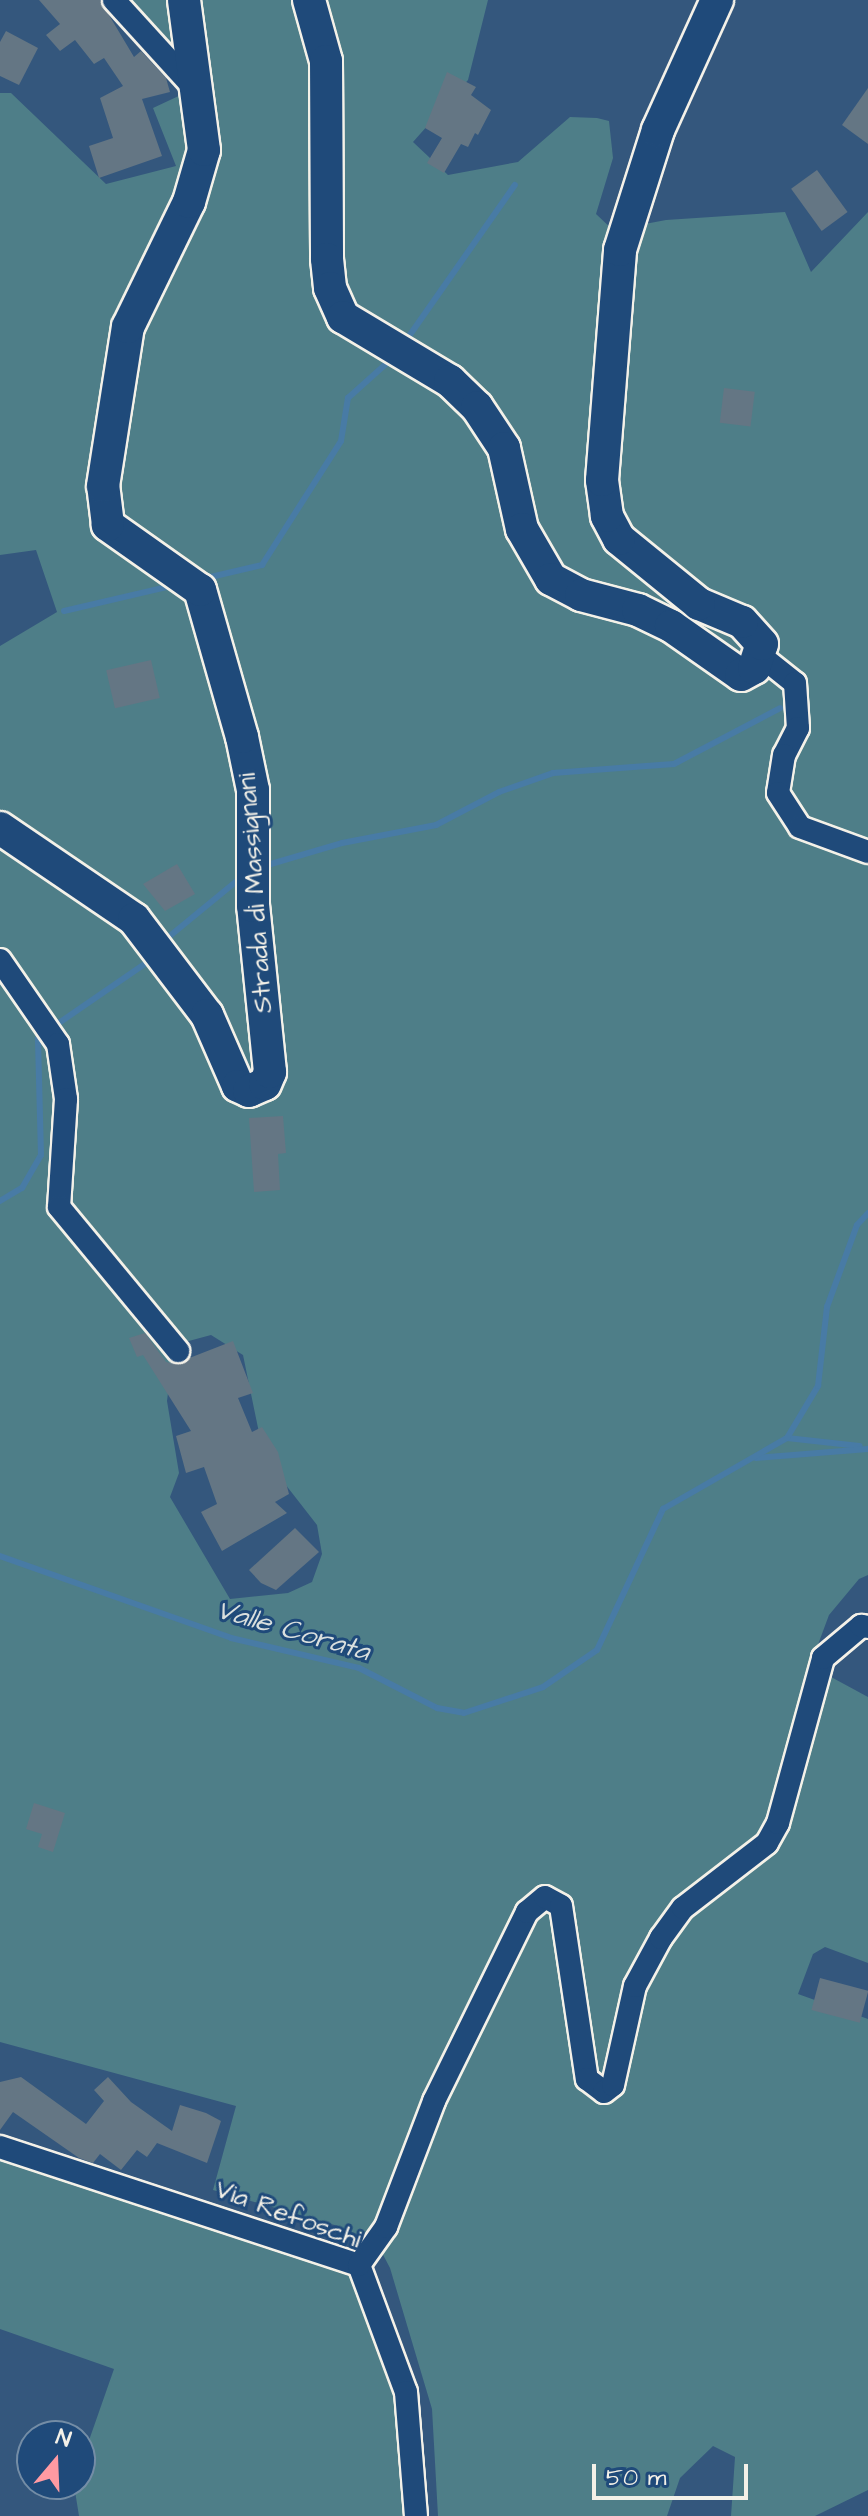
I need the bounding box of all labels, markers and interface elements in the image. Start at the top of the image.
street label: Strada di Massignani [232,772,280,1014]
water label: Valle Corata [213,1593,373,1669]
street label: Via Refoschi [211,2174,365,2256]
north arrow [16,2420,96,2500]
text: N [52,2422,75,2456]
scale bar [596,2448,752,2498]
text: 50 m [606,2461,666,2495]

